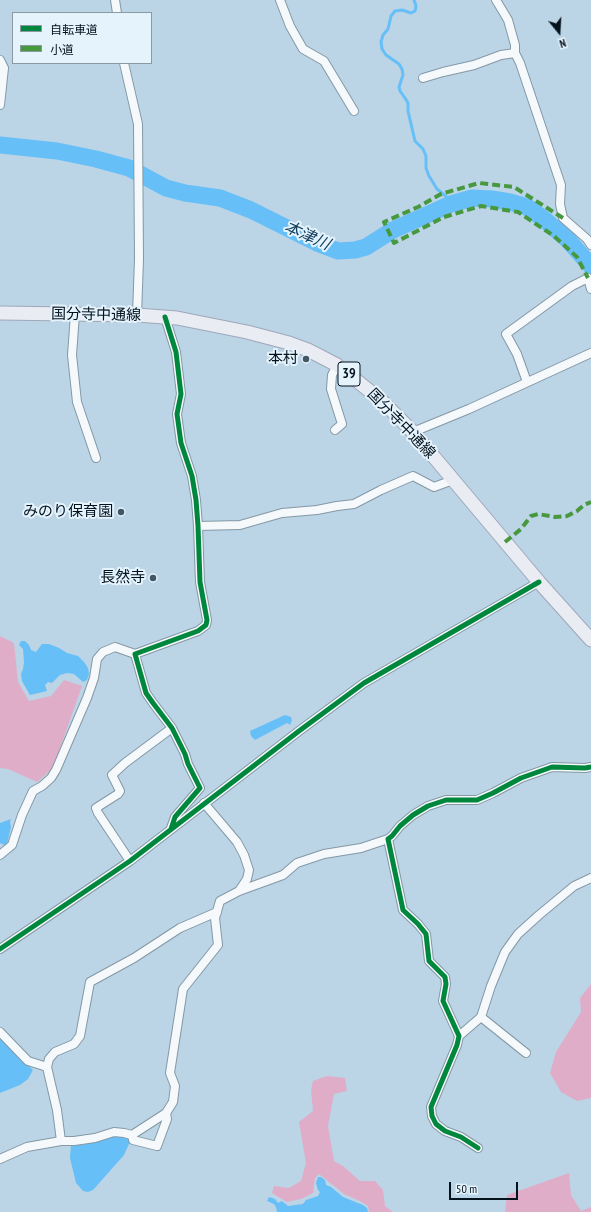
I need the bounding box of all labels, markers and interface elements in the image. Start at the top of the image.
legend [12,12,152,64]
north arrow [539,12,579,52]
text: 自転車道 [50,22,98,37]
text: N [558,36,568,51]
text: 小道 [50,42,74,57]
water label: 本津川 [281,217,333,255]
street label: 国分寺中通線 [51,305,141,325]
place label: 本村 [268,350,298,368]
marker: 本村 [301,354,311,364]
road number: 39 [338,362,360,386]
street label: 国分寺中通線 [363,385,439,463]
place label: みのり保育園 [23,503,113,521]
marker: みのり保育園 [116,507,126,517]
place label: 長然寺 [100,569,145,587]
marker: 長然寺 [148,573,158,583]
scale bar [451,1174,520,1200]
text: 50 m [456,1181,477,1196]

